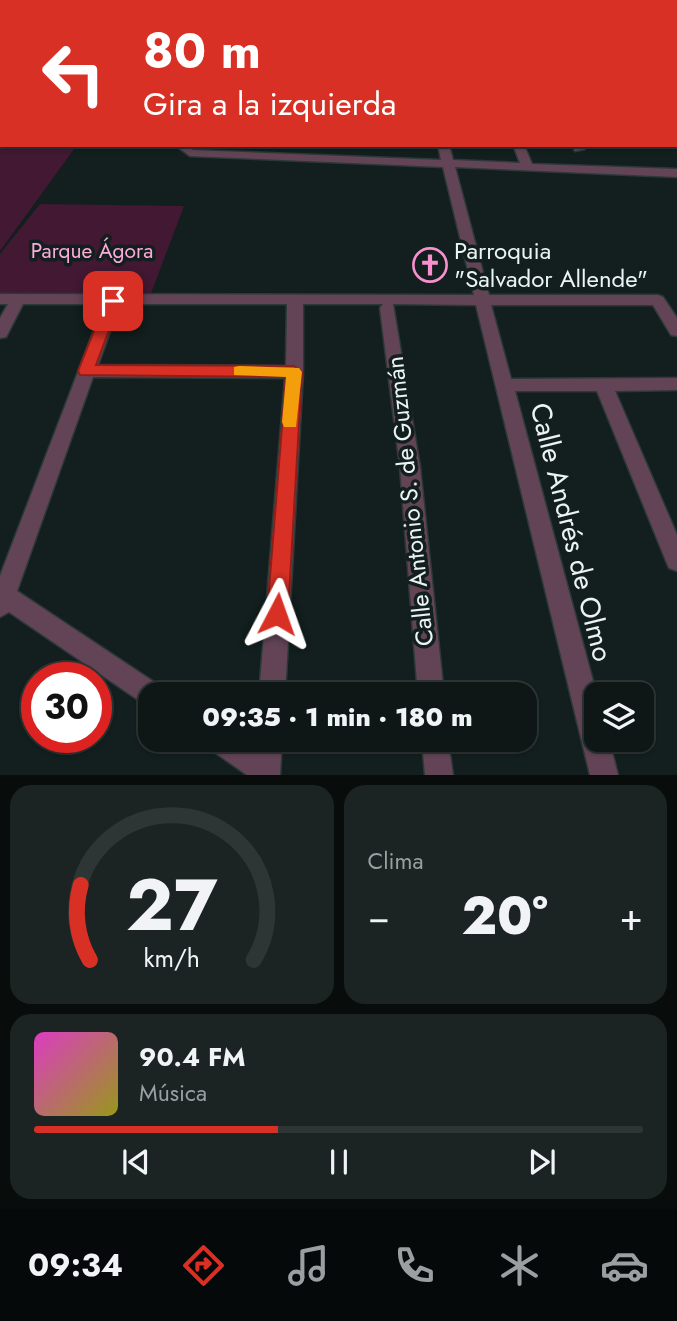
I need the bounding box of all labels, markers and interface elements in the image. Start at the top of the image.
text: 80 m [143,16,261,86]
icon: left [28,28,119,119]
text: Gira a la izquierda [143,81,396,127]
place label: Parroquia "Salvador Allende" [454,233,648,296]
park label: Parque Ágora [31,236,153,266]
church icon: Parroquia "Salvador Allende" [411,246,449,284]
pin [83,271,143,331]
icon: arrive [94,282,132,320]
street label: Calle Antonio S. de Guzmán [377,355,442,648]
street label: Calle Andrés de Olmo [520,398,623,666]
position arrow [240,577,314,651]
speed limit sign: 30 [21,662,112,753]
map controls [584,682,654,752]
button: layers [584,682,654,752]
text: 09:35 · 1 min · 180 m [202,698,473,736]
text: Clima [368,844,424,878]
text: 27 [126,853,218,958]
text: 20° [461,878,548,954]
text: − [368,889,390,944]
text: + [620,889,643,944]
text: km/h [143,940,200,976]
text: 90.4 FM [139,1038,245,1076]
text: Música [139,1076,207,1110]
icon: previous [117,1143,155,1181]
icon: pause [320,1143,358,1181]
icon: next [523,1143,561,1181]
icon: directions [179,1241,228,1290]
icon: music [284,1241,333,1290]
icon: phone [390,1241,439,1290]
icon: climate [495,1241,544,1290]
icon: car [600,1241,649,1290]
text: 09:34 [28,1242,123,1288]

